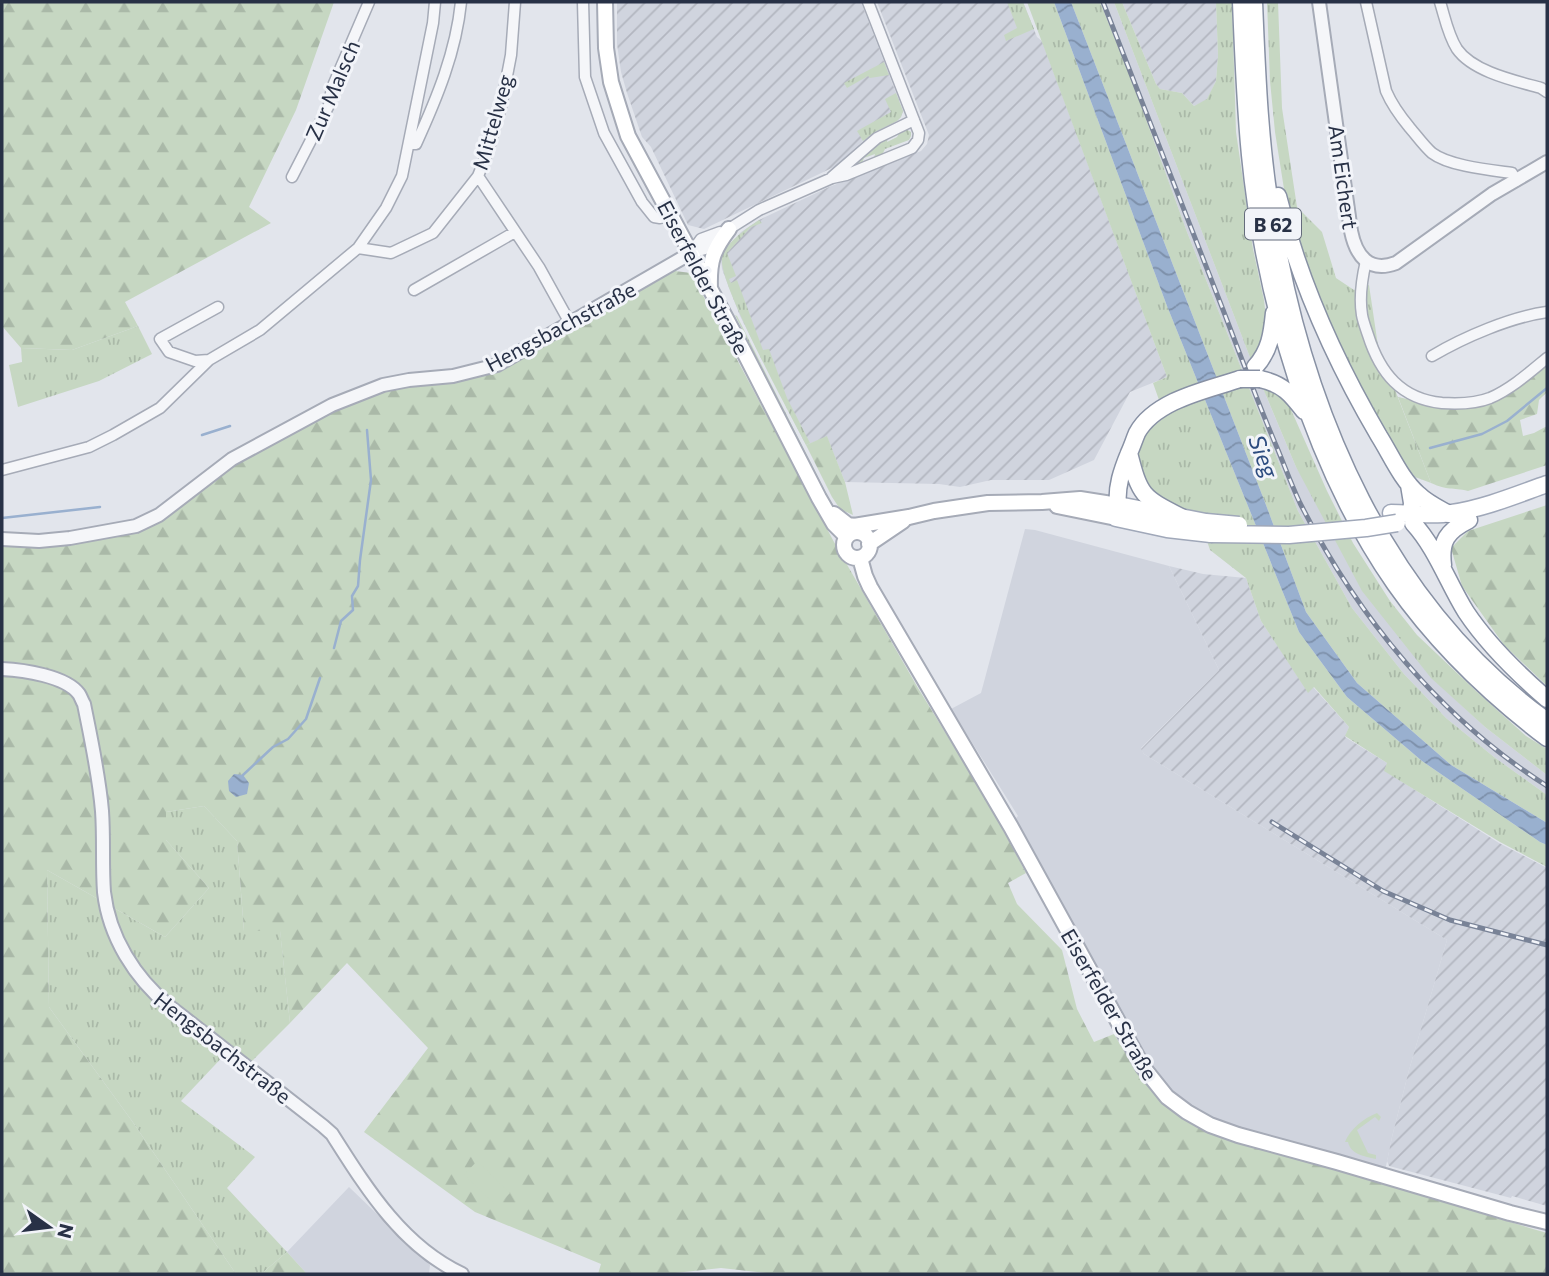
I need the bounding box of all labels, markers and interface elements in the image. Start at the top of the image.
street label: Zur Malsch [300,36,364,144]
street label: Mittelweg [466,72,518,172]
street label: Am Eichert [1324,123,1364,231]
street label: Eiserfelder Straße [653,196,755,358]
road number: B 62 [1245,208,1301,240]
street label: Hengsbachstraße [481,276,639,376]
water label: Sieg [1243,430,1286,483]
street label: Eiserfelder Straße [1057,924,1163,1084]
street label: Hengsbachstraße [150,986,296,1108]
north arrow [14,1192,84,1262]
text: N [53,1222,79,1241]

